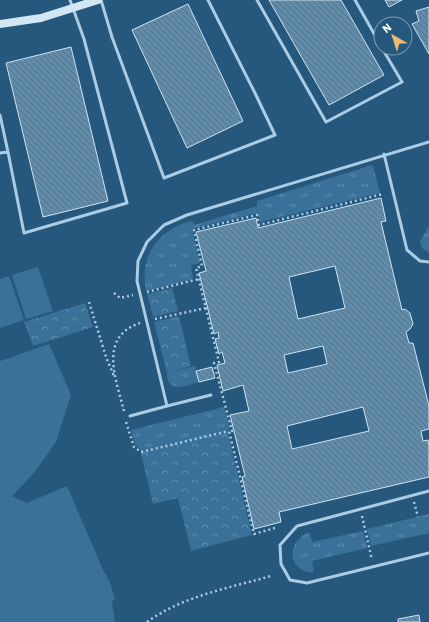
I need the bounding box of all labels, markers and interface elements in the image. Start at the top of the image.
north arrow [373,16,413,56]
text: N [379,20,394,36]

